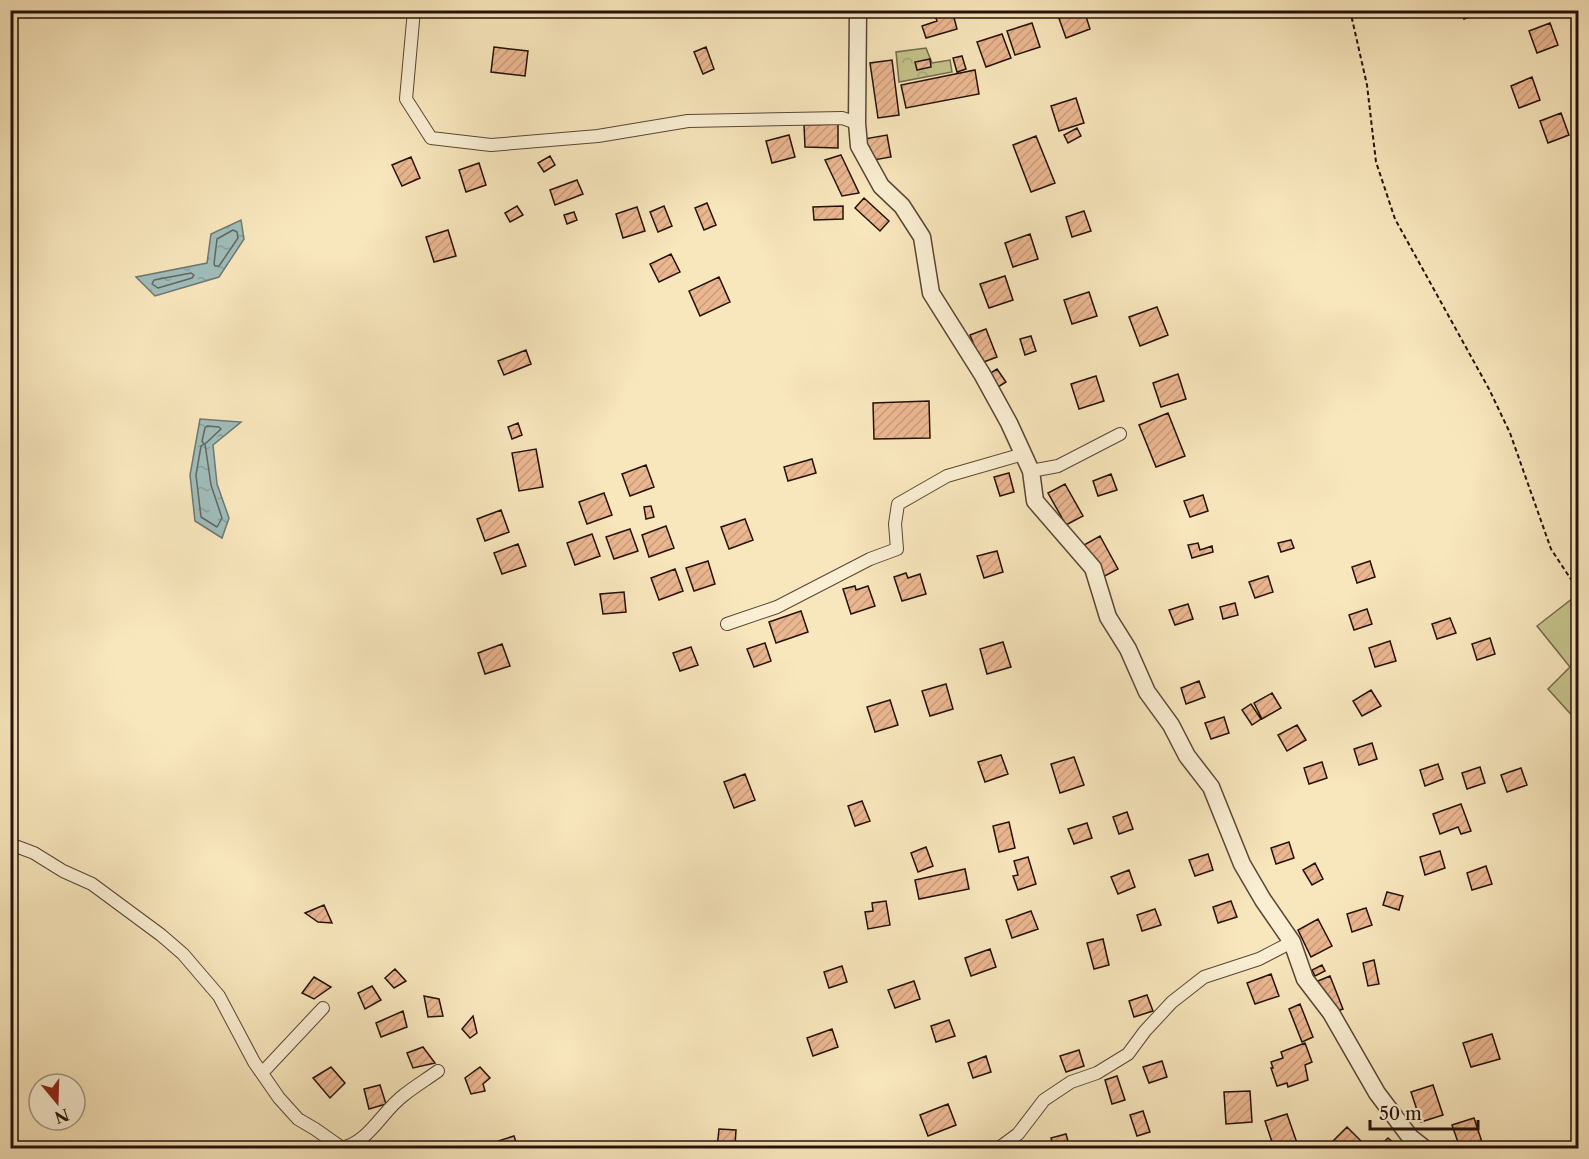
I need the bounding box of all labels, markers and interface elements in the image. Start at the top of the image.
north arrow [27,1072,87,1132]
scale bar [1370,1093,1478,1131]
text: 50 m [1379,1103,1422,1125]
text: N [52,1104,72,1128]

